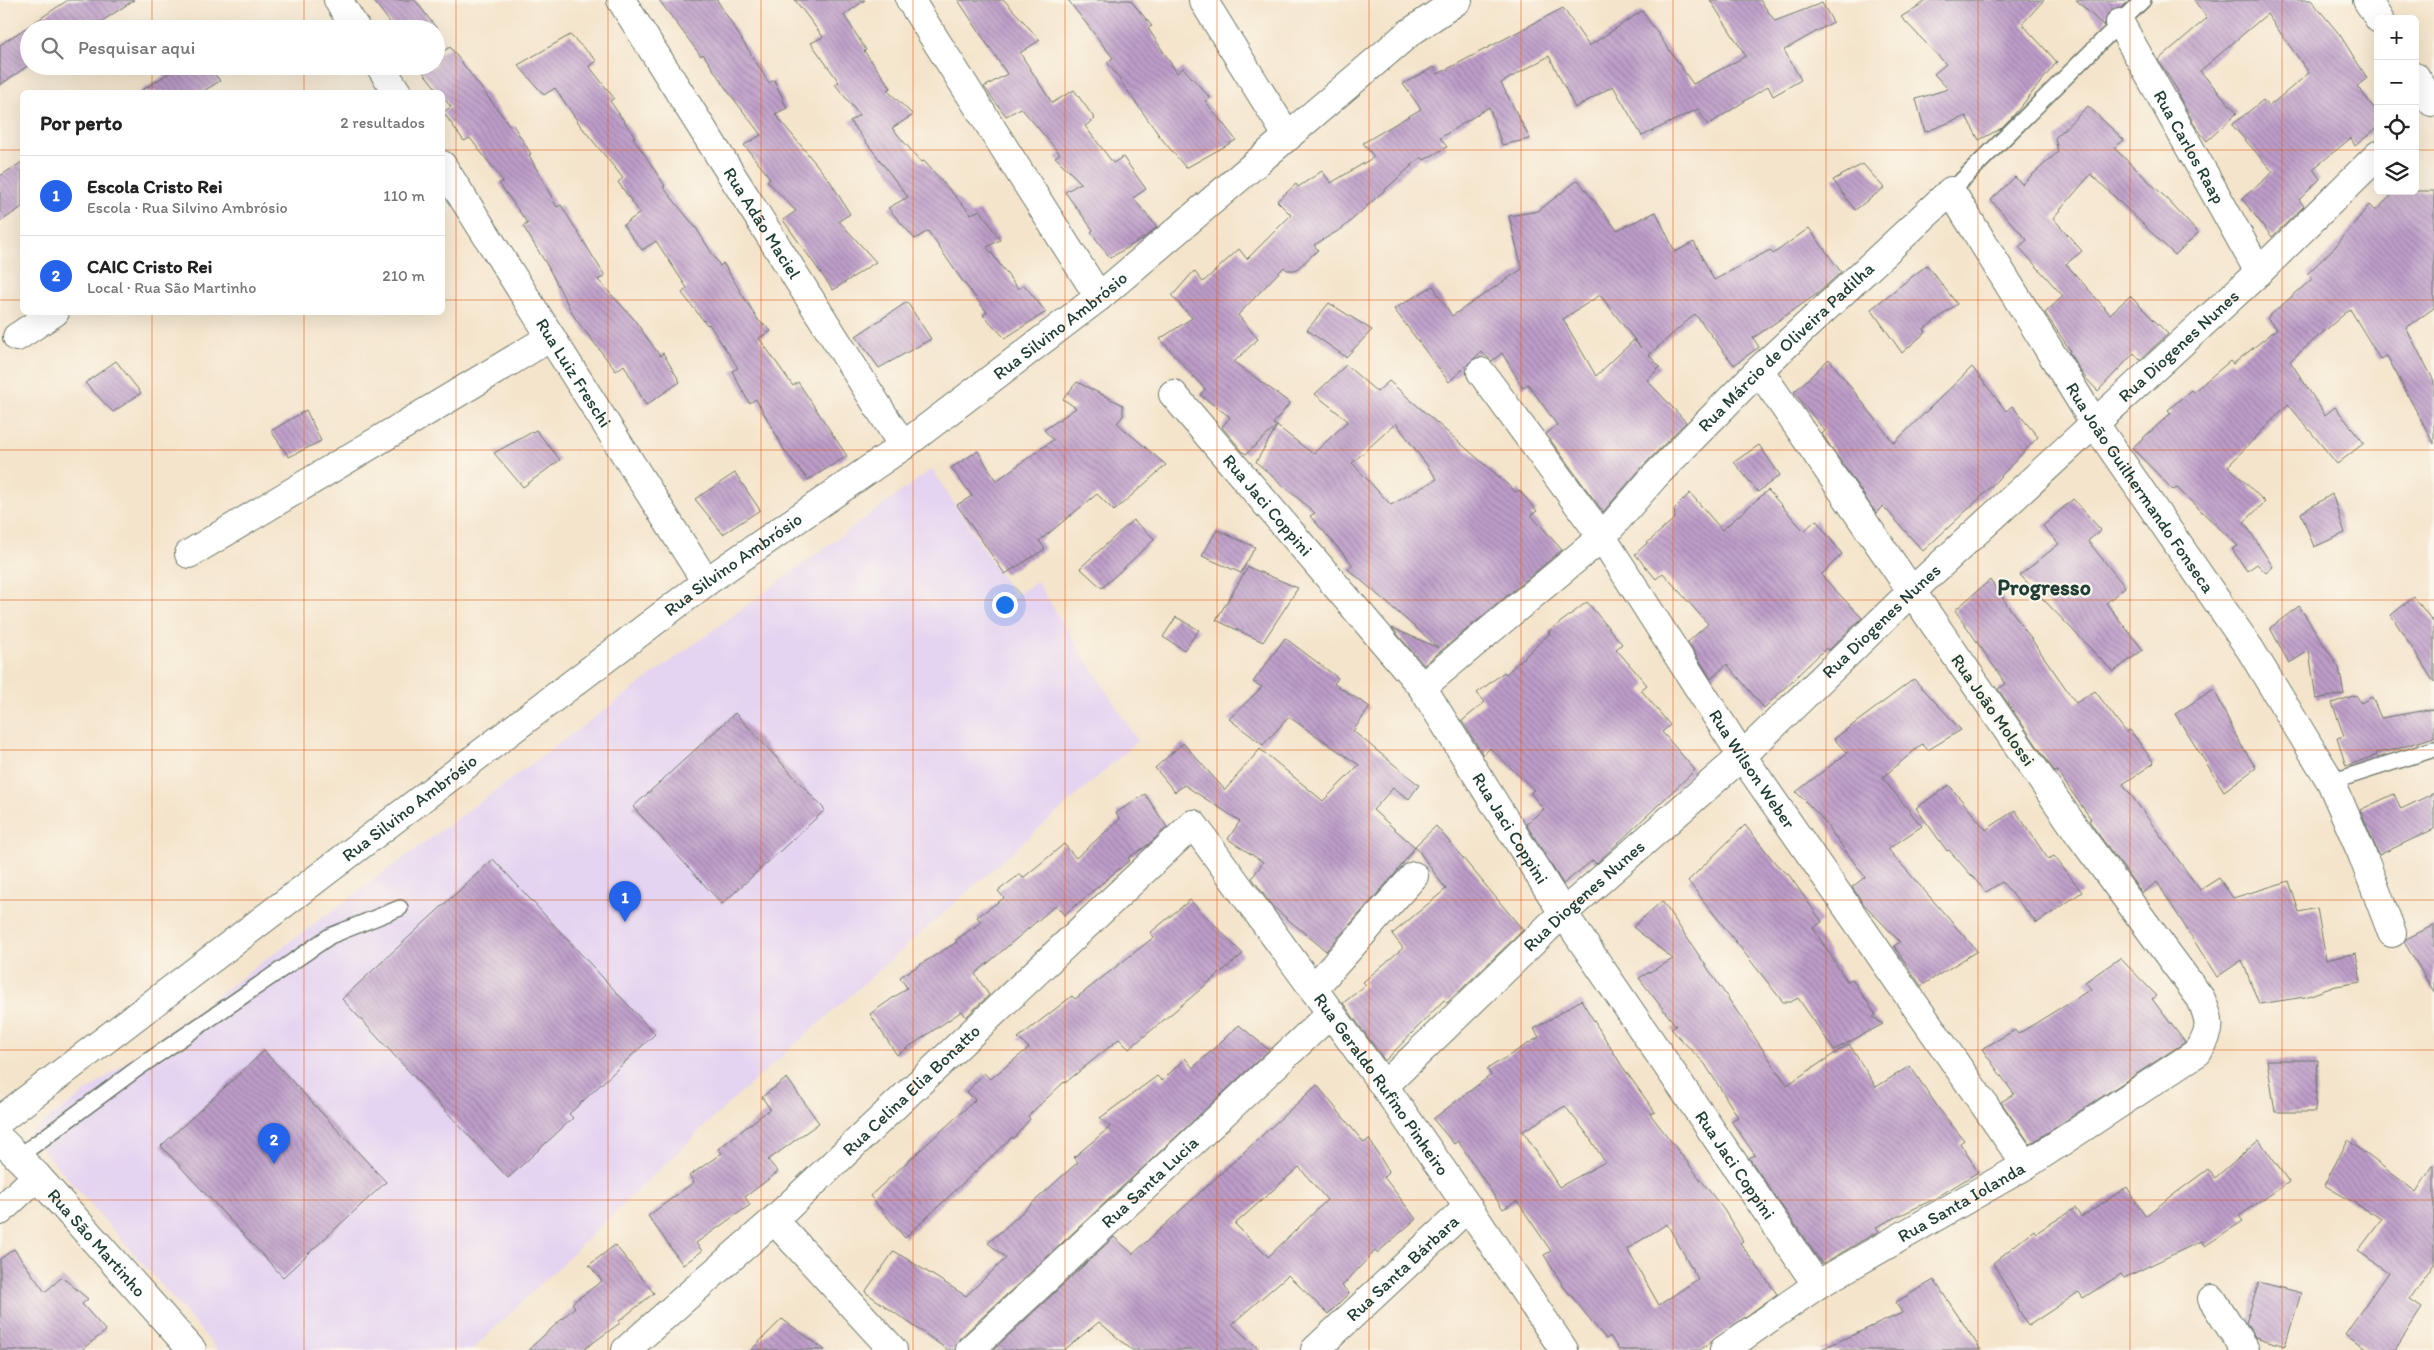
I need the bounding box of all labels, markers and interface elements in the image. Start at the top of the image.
map controls [2374,15,2419,195]
button: + [2374,15,2419,60]
search box [20,20,445,75]
icon: search [38,34,66,62]
text: Pesquisar aqui [78,36,195,59]
button: − [2374,60,2419,105]
street label: Rua Carlos Raap [2149,86,2230,208]
button: locate [2374,105,2419,150]
text: Por perto [40,110,122,135]
text: 2 resultados [340,113,425,132]
button: layers [2374,150,2419,195]
street label: Rua Adão Maciel [719,163,806,283]
text: Escola Cristo Rei [87,175,223,198]
text: 1 [52,186,60,205]
text: 110 m [383,186,425,205]
text: Escola · Rua Silvino Ambrósio [87,198,288,217]
text: CAIC Cristo Rei [87,255,212,278]
street label: Rua Márcio de Oliveira Padilha [1693,257,1879,437]
text: 2 [52,266,60,285]
text: 210 m [382,266,425,285]
street label: Rua Silvino Ambrósio [989,267,1132,385]
text: Local · Rua São Martinho [87,278,256,297]
street label: Rua Diogenes Nunes [2114,285,2243,407]
street label: Rua Luiz Freschi [531,314,616,431]
street label: Rua João Guilhermando Fonseca [2061,378,2220,598]
street label: Rua Jaci Coppini [1218,450,1317,561]
street label: Rua Silvino Ambrósio [660,508,806,621]
street label: Rua Diogenes Nunes [1818,559,1945,683]
district label: Progresso [1997,574,2091,601]
your location [992,592,1018,618]
street label: Rua João Molossi [1946,650,2040,770]
street label: Rua Wilson Weber [1704,705,1800,833]
street label: Rua Silvino Ambrósio [338,749,482,866]
street label: Rua Jaci Coppini [1467,769,1553,888]
street label: Rua Diogenes Nunes [1519,835,1649,956]
pin: 1 [609,881,641,922]
street label: Rua Geraldo Rufino Pinheiro [1309,989,1454,1180]
street label: Rua Celina Elia Bonatto [838,1020,985,1161]
street label: Rua Jaci Coppini [1690,1106,1780,1224]
pin: 2 [258,1123,290,1164]
street label: Rua Santa Lucia [1097,1131,1203,1233]
street label: Rua Santa Iolanda [1894,1157,2029,1247]
street label: Rua São Martinho [43,1184,151,1302]
street label: Rua Santa Bárbara [1342,1210,1464,1326]

